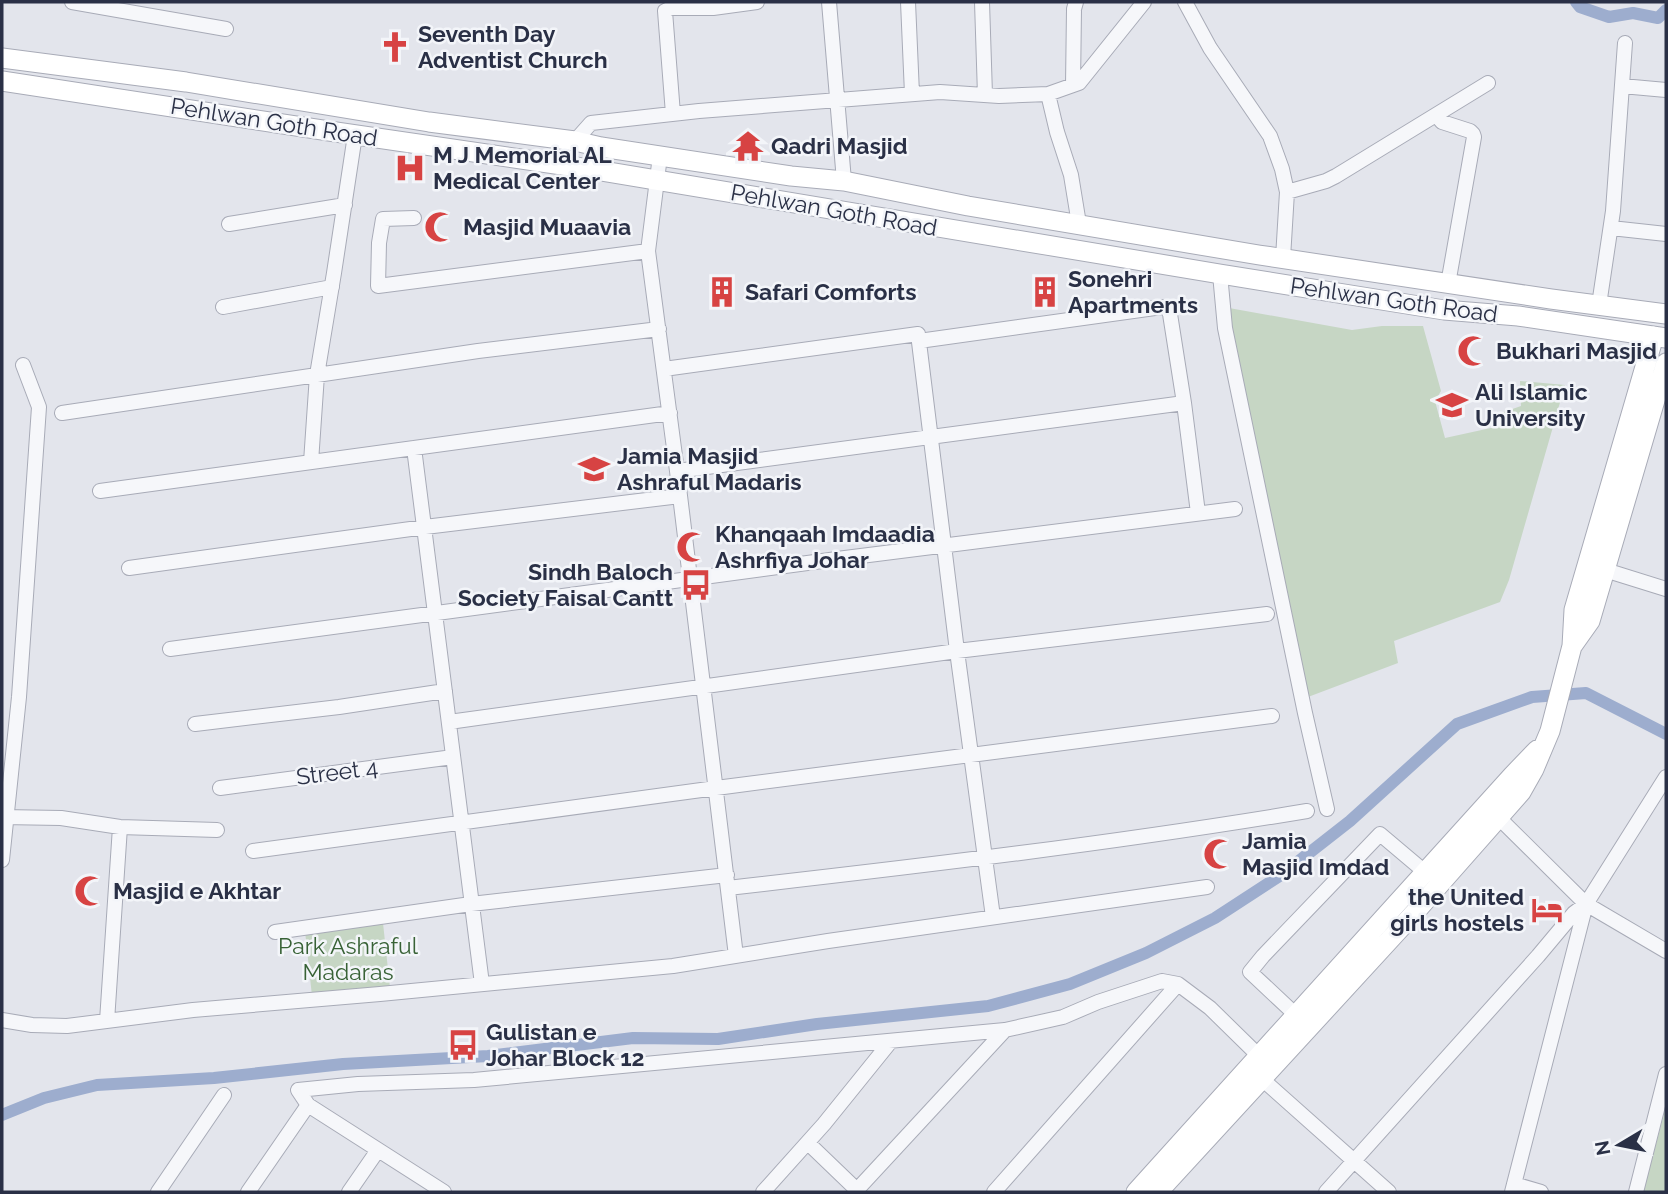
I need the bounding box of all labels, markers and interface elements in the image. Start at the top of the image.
place label: Seventh Day Adventist Church [418,20,608,73]
church icon: Seventh Day Adventist Church [378,30,412,64]
street label: Pehlwan Goth Road [169,92,380,151]
temple icon: Qadri Masjid [731,129,765,163]
place label: Qadri Masjid [771,132,908,159]
place label: M J Memorial AL Medical Center [433,141,612,194]
hospital icon: M J Memorial AL Medical Center [393,151,427,185]
street label: Pehlwan Goth Road [729,178,939,241]
mosque icon: Masjid Muaavia [423,210,457,244]
place label: Masjid Muaavia [463,213,631,240]
place label: Sonehri Apartments [1068,265,1198,318]
street label: Pehlwan Goth Road [1289,272,1500,327]
building icon: Safari Comforts [705,275,739,309]
building icon: Sonehri Apartments [1028,275,1062,309]
place label: Safari Comforts [745,278,917,305]
mosque icon: Bukhari Masjid [1456,334,1490,368]
place label: Bukhari Masjid [1496,337,1657,364]
place label: Ali Islamic University [1475,378,1588,431]
school or university icon: Ali Islamic University [1435,388,1469,422]
place label: Jamia Masjid Ashraful Madaris [617,442,802,495]
school or university icon: Jamia Masjid Ashraful Madaris [577,452,611,486]
place label: Khanqaah Imdaadia Ashrfiya Johar [715,520,935,573]
mosque icon: Khanqaah Imdaadia Ashrfiya Johar [675,530,709,564]
place label: Sindh Baloch Society Faisal Cantt [458,558,673,611]
bus stop icon: Sindh Baloch Society Faisal Cantt [679,568,713,602]
street label: Street 4 [295,753,379,790]
place label: Jamia Masjid Imdad [1242,827,1389,880]
mosque icon: Jamia Masjid Imdad [1202,837,1236,871]
mosque icon: Masjid e Akhtar [73,874,107,908]
place label: Masjid e Akhtar [113,877,281,904]
place label: the United girls hostels [1390,883,1524,936]
hotel icon: the United girls hostels [1530,893,1564,927]
park label: Park Ashraful Madaras [278,932,419,985]
place label: Gulistan e Johar Block 12 [486,1018,645,1071]
bus stop icon: Gulistan e Johar Block 12 [446,1028,480,1062]
north arrow [1584,1110,1654,1180]
text: N [1590,1139,1614,1157]

